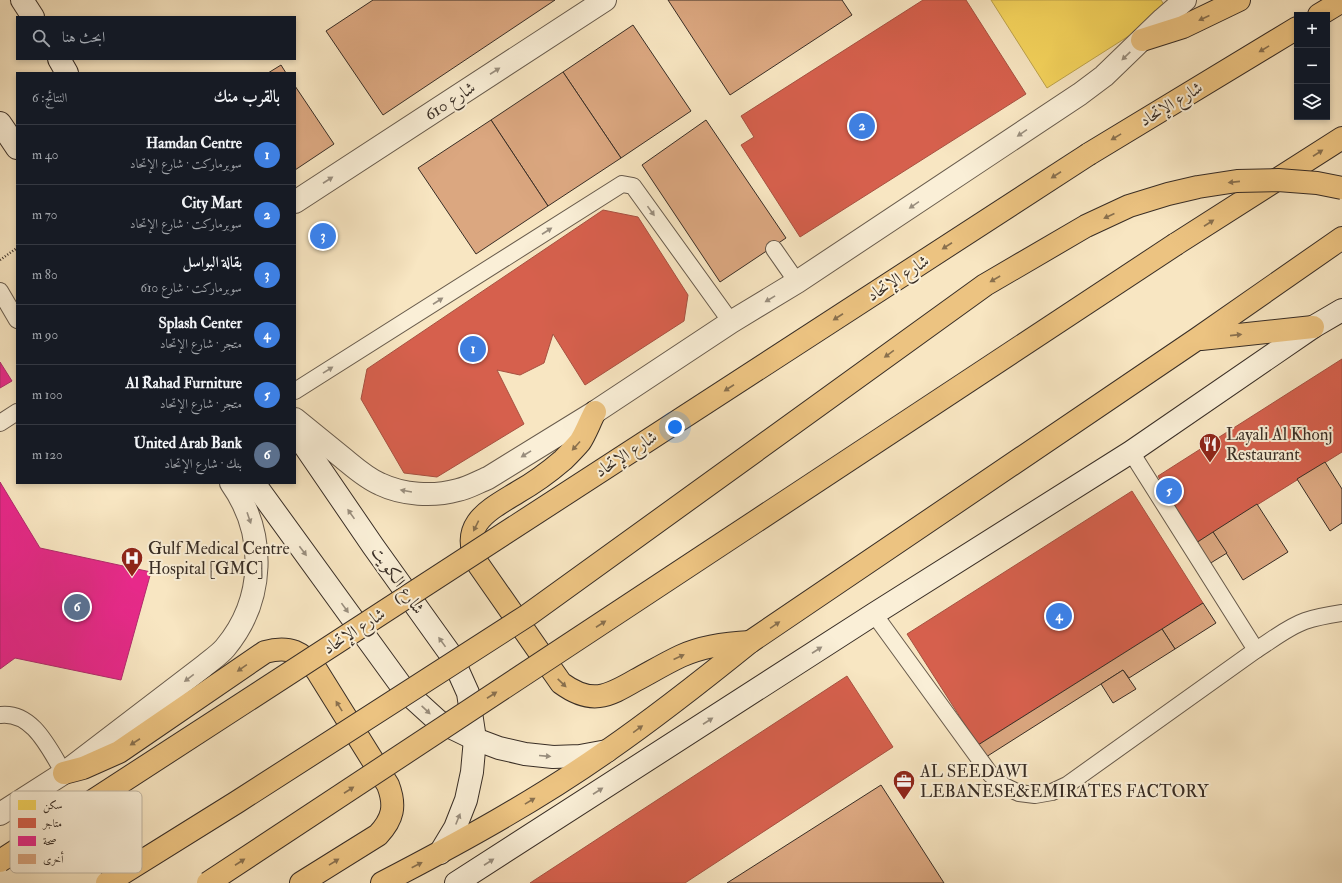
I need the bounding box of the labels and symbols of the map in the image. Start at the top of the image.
one-way arrow [1198,15,1210,21]
one-way arrow [1258,45,1270,52]
one-way arrow [1121,51,1131,61]
one-way arrow [490,68,501,75]
street label: شارع 610 [421,77,481,128]
street label: شارع الإتحاد [1136,77,1208,134]
pin: 2 [849,111,875,141]
one-way arrow [1017,129,1027,137]
one-way arrow [1110,134,1122,141]
one-way arrow [1313,149,1324,157]
one-way arrow [1051,171,1061,179]
one-way arrow [322,177,334,184]
one-way arrow [1227,179,1240,185]
one-way arrow [909,201,919,209]
one-way arrow [647,206,655,216]
one-way arrow [1103,213,1114,219]
one-way arrow [1204,219,1214,227]
pin: 3 [310,221,336,251]
one-way arrow [541,227,553,234]
one-way arrow [942,242,952,250]
street label: شارع الإتحاد [863,250,935,308]
one-way arrow [989,275,1001,282]
one-way arrow [764,295,776,302]
one-way arrow [432,297,444,304]
one-way arrow [833,313,843,321]
one-way arrow [1230,332,1242,338]
pin: 1 [460,334,486,364]
one-way arrow [884,350,895,358]
one-way arrow [322,367,334,374]
one-way arrow [723,384,735,391]
your location [665,417,685,437]
place label: Layali Al Khonj Restaurant [1226,424,1332,465]
street label: شارع الإتحاد [591,426,663,484]
restaurant icon: Layali Al Khonj Restaurant [1197,431,1223,464]
one-way arrow [572,440,581,451]
one-way arrow [520,451,532,458]
pin: 5 [1156,476,1182,506]
one-way arrow [400,488,412,494]
one-way arrow [347,509,355,519]
one-way arrow [246,512,252,524]
one-way arrow [473,520,479,532]
place label: Gulf Medical Centre Hospital [GMC] [148,538,290,580]
street label: شارع الكويت [364,542,429,620]
hospital icon: Gulf Medical Centre Hospital [GMC] [119,545,145,578]
one-way arrow [299,545,307,556]
pin: 6 [64,592,90,622]
pin: 4 [1046,601,1072,631]
street label: شارع الإتحاد [319,603,391,661]
one-way arrow [341,603,349,613]
one-way arrow [595,620,607,627]
one-way arrow [770,621,780,629]
one-way arrow [438,637,446,647]
one-way arrow [811,647,823,654]
one-way arrow [673,654,685,660]
one-way arrow [236,664,247,672]
one-way arrow [184,674,194,682]
one-way arrow [557,678,567,688]
one-way arrow [487,691,497,699]
one-way arrow [335,700,342,712]
one-way arrow [421,705,431,714]
one-way arrow [702,717,713,725]
one-way arrow [632,725,643,733]
one-way arrow [130,738,140,746]
one-way arrow [539,753,551,759]
place label: AL SEEDAWI LEBANESE&EMIRATES FACTORY [919,761,1209,802]
office icon: AL SEEDAWI LEBANESE&EMIRATES FACTORY [891,768,917,801]
one-way arrow [343,786,354,794]
one-way arrow [592,788,604,795]
legend [10,791,142,873]
one-way arrow [524,798,536,805]
text: سكن [43,799,62,814]
one-way arrow [456,812,462,824]
text: متاجر [42,817,62,830]
text: صحة [43,835,57,848]
text: أخرى [43,851,64,866]
one-way arrow [234,858,246,865]
one-way arrow [484,858,494,866]
one-way arrow [328,859,340,866]
one-way arrow [411,862,423,868]

